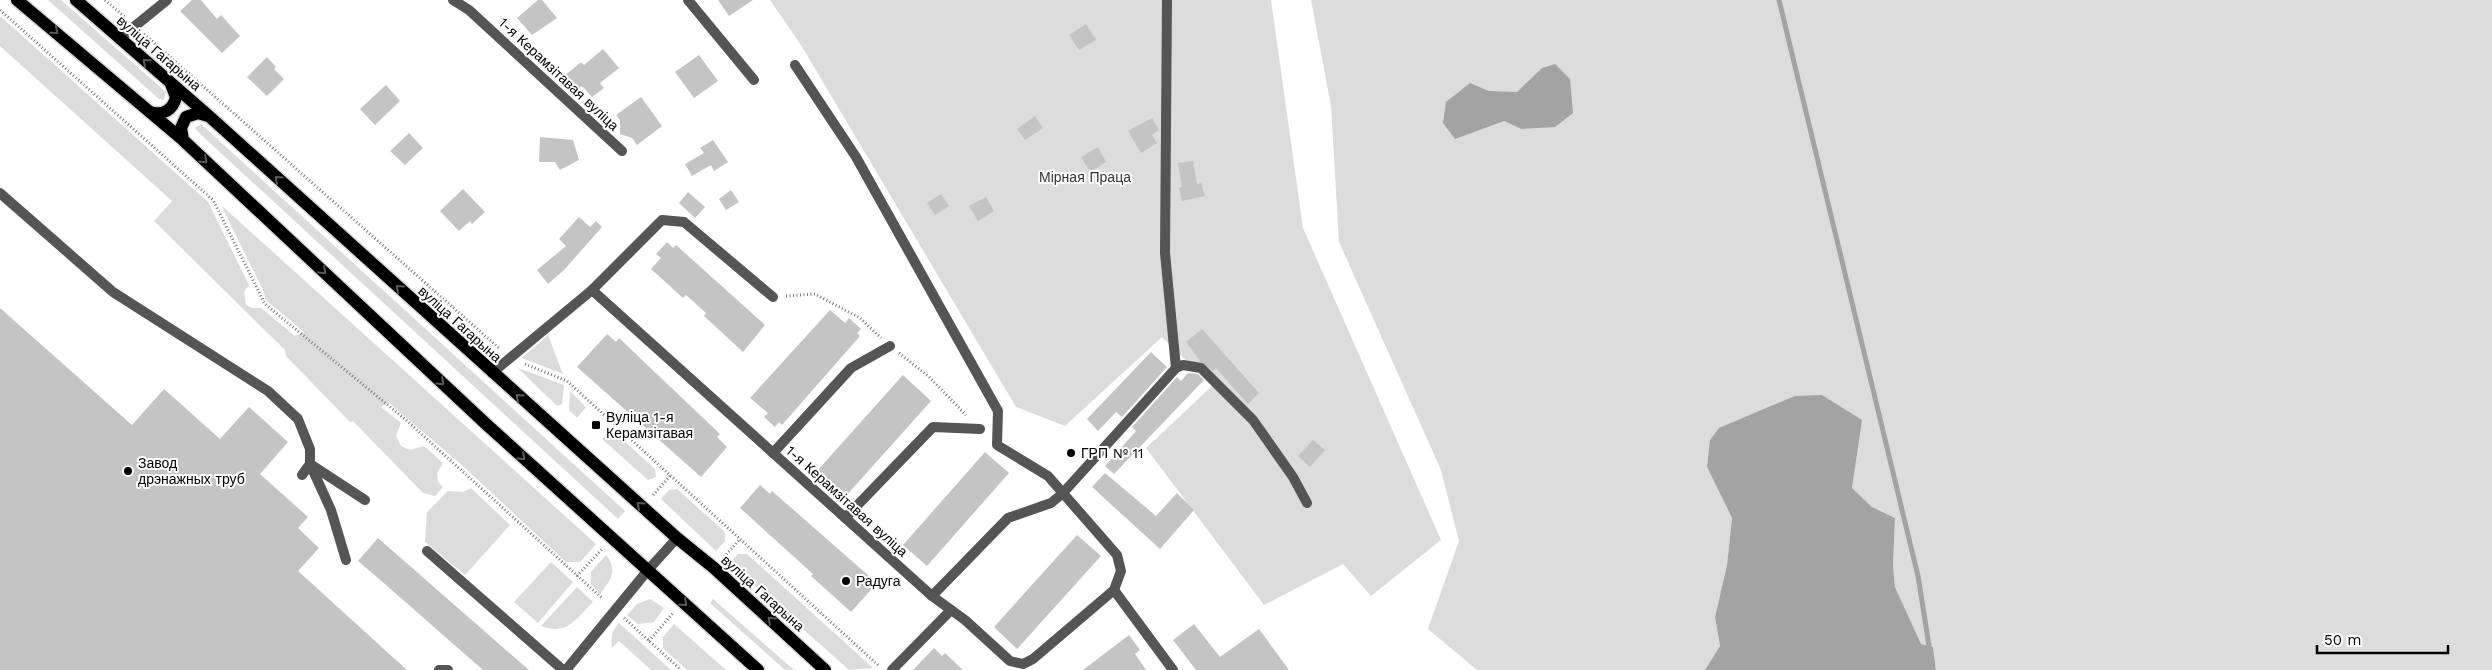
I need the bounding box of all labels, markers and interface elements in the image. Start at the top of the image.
street label: вуліца Гагарына [114,12,204,94]
street label: 1-я Керамзітавая вуліца [496,14,622,134]
one-way arrow [49,26,58,35]
one-way arrow [143,59,152,68]
one-way arrow [199,154,208,163]
park label: Мірная Праца [1039,169,1131,185]
one-way arrow [275,176,284,185]
one-way arrow [317,265,326,274]
street label: вуліца Гагарына [415,283,505,366]
one-way arrow [395,285,404,294]
one-way arrow [436,376,445,385]
one-way arrow [516,394,525,403]
place label: Вуліца 1-я Керамзітавая [606,409,693,441]
marker: Вуліца 1-я Керамзітавая [590,419,602,431]
street label: 1-я Керамзітавая вуліца [783,442,911,560]
place label: ГРП № 11 [1081,445,1144,461]
marker: ГРП № 11 [1065,447,1077,459]
one-way arrow [517,451,526,460]
place label: Завод дрэнажных труб [138,455,245,487]
marker: Завод дрэнажных труб [122,465,134,477]
one-way arrow [637,502,646,511]
street label: вуліца Гагарына [718,552,808,635]
place label: Радуга [856,573,901,589]
marker: Радуга [840,575,852,587]
one-way arrow [679,597,688,606]
one-way arrow [768,617,777,626]
scale bar [2317,622,2448,654]
text: 50 m [2324,631,2361,649]

